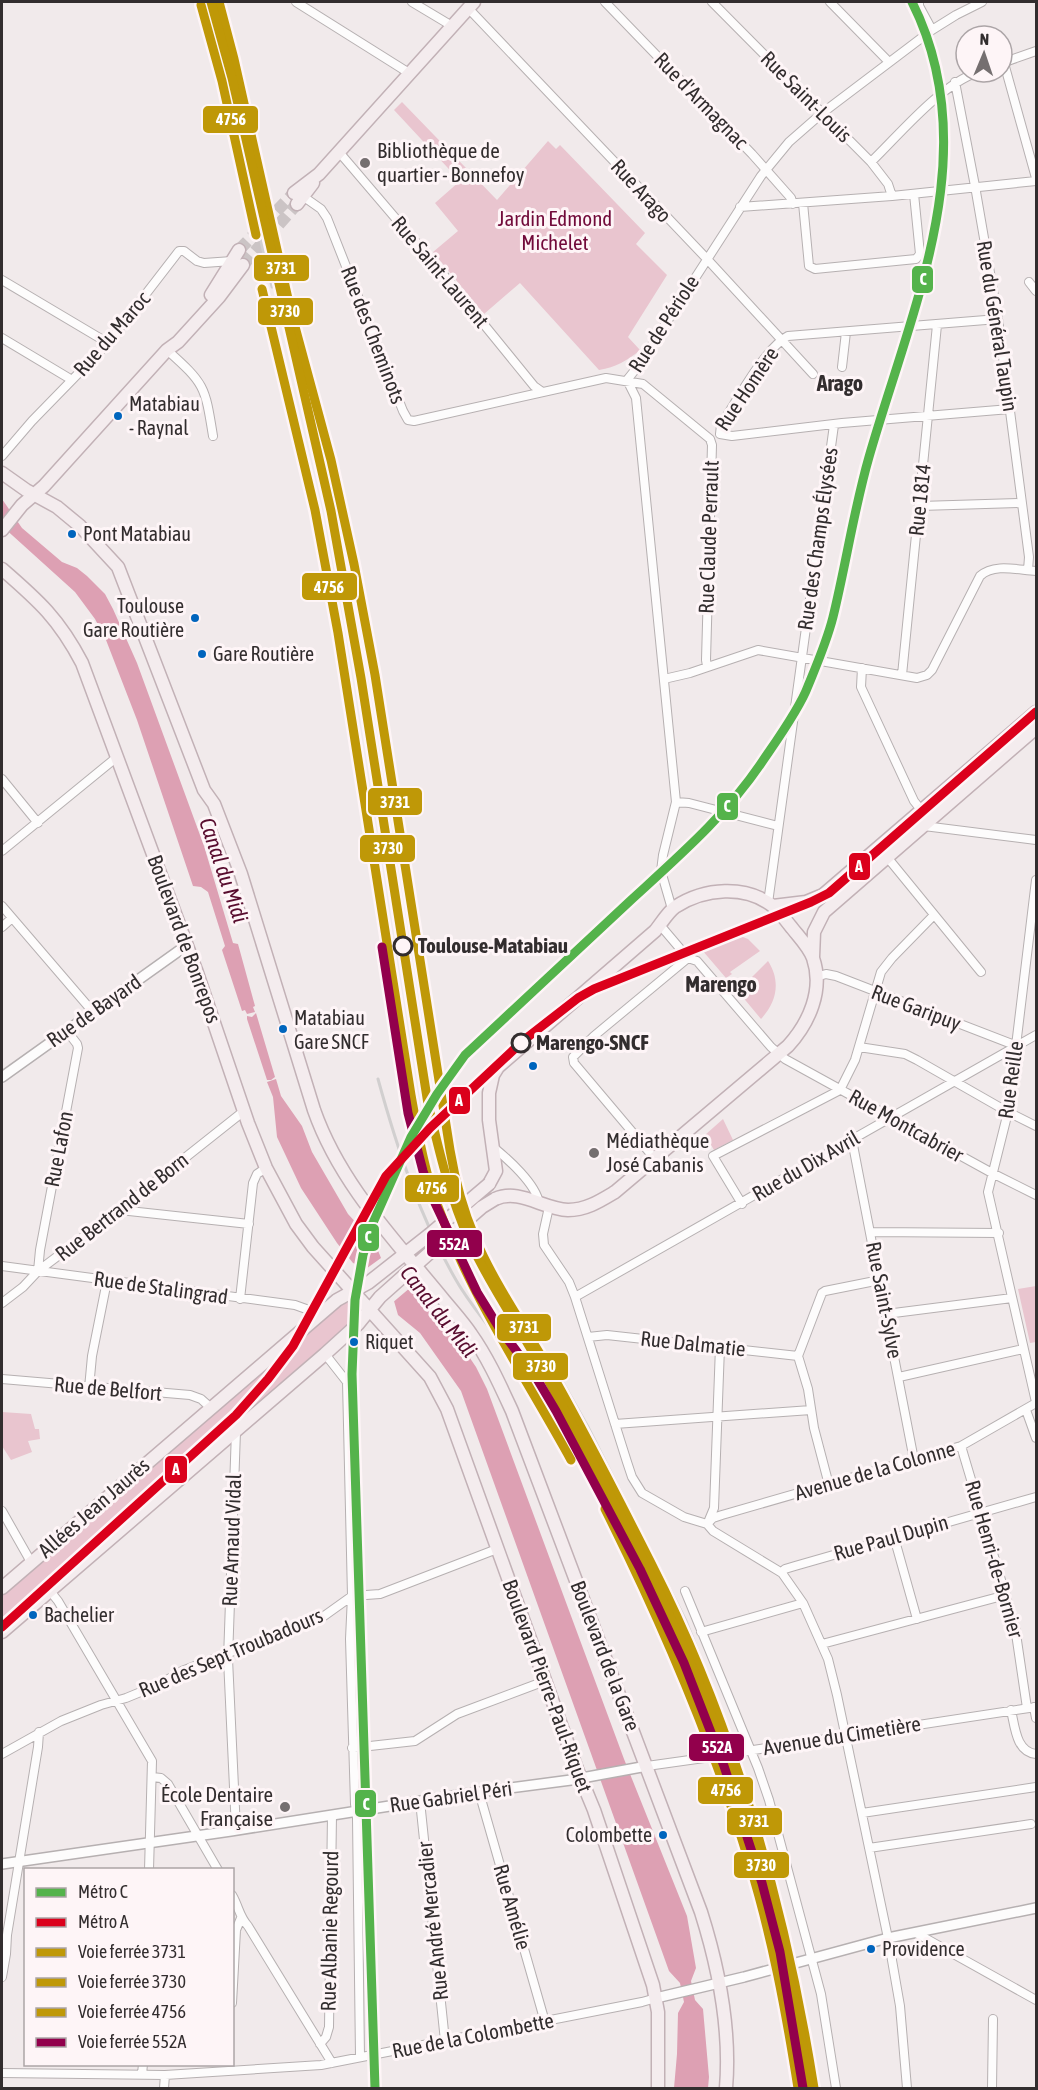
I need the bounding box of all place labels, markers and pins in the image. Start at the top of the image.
place label: Bibliothèque de quartier - Bonnefoy [377,138,525,186]
marker: Bibliothèque de quartier - Bonnefoy [358,156,372,170]
place label: Matabiau - Raynal [129,392,200,439]
marker: Matabiau - Raynal [112,410,124,422]
place label: Pont Matabiau [83,522,191,545]
marker: Pont Matabiau [66,528,78,540]
place label: Toulouse Gare Routière [83,594,184,641]
marker: Toulouse Gare Routière [189,612,201,624]
place label: Gare Routière [213,642,314,665]
marker: Gare Routière [196,648,208,660]
place label: Toulouse-Matabiau [418,933,568,957]
marker: Toulouse-Matabiau [393,936,413,956]
place label: Matabiau Gare SNCF [294,1006,369,1053]
marker: Matabiau Gare SNCF [277,1023,289,1035]
place label: Marengo-SNCF [536,1030,649,1054]
marker: Marengo-SNCF [511,1033,531,1053]
unlabelled marker [527,1060,539,1072]
place label: Médiathèque José Cabanis [606,1128,709,1176]
marker: Médiathèque José Cabanis [587,1146,601,1160]
place label: Riquet [365,1330,414,1353]
marker: Riquet [348,1336,360,1348]
place label: Bachelier [44,1603,115,1626]
marker: Bachelier [27,1609,39,1621]
place label: École Dentaire Française [161,1782,273,1830]
marker: École Dentaire Française [278,1800,292,1814]
place label: Colombette [566,1823,652,1846]
marker: Colombette [657,1829,669,1841]
place label: Providence [882,1937,964,1960]
marker: Providence [865,1943,877,1955]

